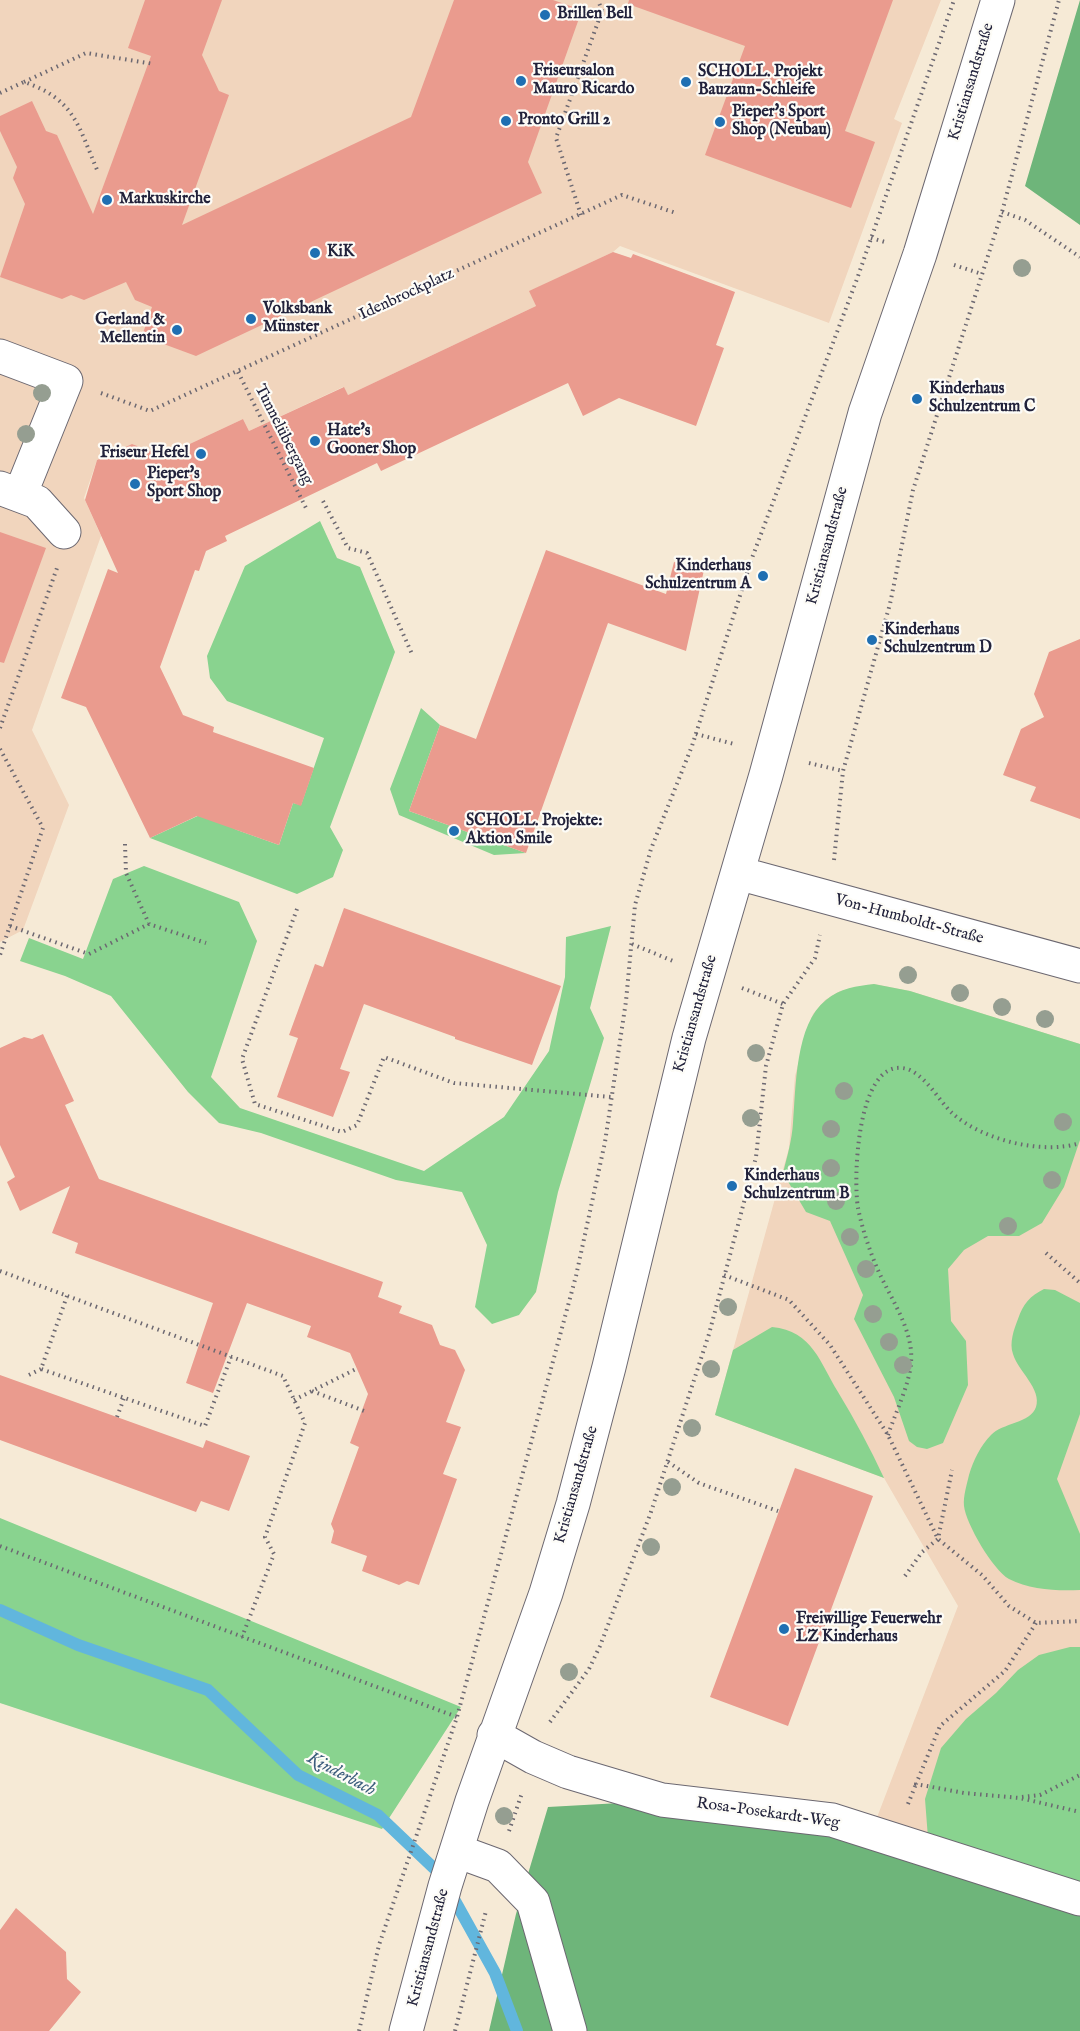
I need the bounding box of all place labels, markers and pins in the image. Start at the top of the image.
place label: Brillen Bell [557,5,632,25]
marker: Brillen Bell [538,8,552,22]
place label: Friseursalon Mauro Ricardo [533,62,634,100]
place label: SCHOLL. Projekt Bauzaun-Schleife [698,63,823,101]
marker: Friseursalon Mauro Ricardo [514,74,528,88]
marker: SCHOLL. Projekt Bauzaun-Schleife [679,75,693,89]
place label: Pieper's Sport Shop (Neubau) [732,103,831,141]
place label: Pronto Grill 2 [518,111,610,131]
marker: Pronto Grill 2 [499,114,513,128]
marker: Pieper's Sport Shop (Neubau) [713,115,727,129]
place label: Markuskirche [119,190,211,210]
marker: Markuskirche [100,193,114,207]
place label: KiK [327,243,354,263]
marker: KiK [308,246,322,260]
place label: Volksbank Münster [263,300,332,338]
place label: Gerland & Mellentin [95,311,165,349]
marker: Volksbank Münster [244,312,258,326]
marker: Gerland & Mellentin [170,323,184,337]
place label: Kinderhaus Schulzentrum C [929,380,1035,418]
marker: Kinderhaus Schulzentrum C [910,392,924,406]
place label: Hate's Gooner Shop [327,422,416,460]
marker: Hate's Gooner Shop [308,434,322,448]
place label: Friseur Hefel [100,444,189,464]
marker: Friseur Hefel [194,447,208,461]
place label: Pieper's Sport Shop [147,465,221,503]
marker: Pieper's Sport Shop [128,477,142,491]
place label: Kinderhaus Schulzentrum A [645,557,751,595]
marker: Kinderhaus Schulzentrum A [756,569,770,583]
place label: Kinderhaus Schulzentrum D [884,621,992,659]
marker: Kinderhaus Schulzentrum D [865,633,879,647]
place label: SCHOLL. Projekte: Aktion Smile [466,812,602,850]
marker: SCHOLL. Projekte: Aktion Smile [447,824,461,838]
place label: Kinderhaus Schulzentrum B [744,1167,849,1205]
marker: Kinderhaus Schulzentrum B [725,1179,739,1193]
place label: Freiwillige Feuerwehr LZ Kinderhaus [796,1610,942,1648]
marker: Freiwillige Feuerwehr LZ Kinderhaus [777,1622,791,1636]

